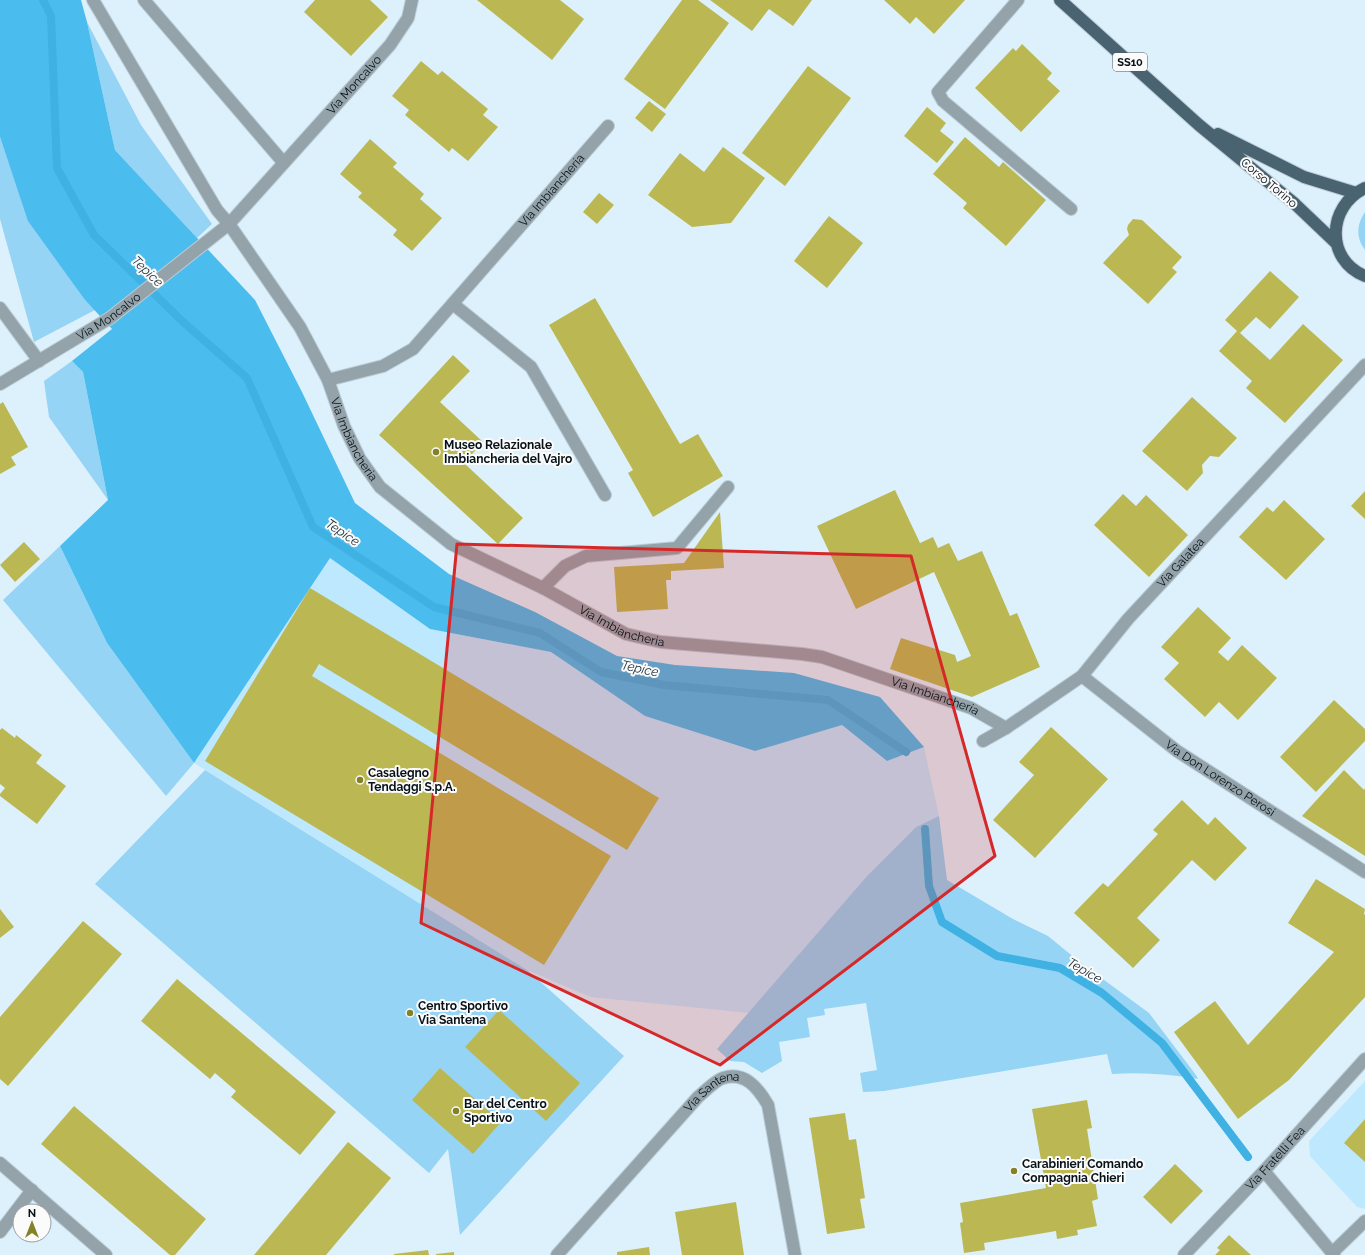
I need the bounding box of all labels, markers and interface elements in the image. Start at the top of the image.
street label: Via Moncalvo [324,53,384,117]
road number: SS10 [1113,53,1147,71]
street label: Via Imbiancheria [516,151,587,230]
street label: Corso Torino [1238,155,1300,211]
water label: Tepice [129,253,166,290]
street label: Via Moncalvo [74,290,143,343]
street label: Via Imbiancheria [328,396,381,484]
place label: Museo Relazionale Imbiancheria del Vajro [444,438,572,466]
marker: Museo Relazionale Imbiancheria del Vajro [431,447,441,457]
water label: Tepice [323,516,362,549]
street label: Via Galatea [1154,535,1207,590]
street label: Via Imbiancheria [576,602,665,649]
water label: Tepice [620,657,660,680]
street label: Via Imbiancheria [889,674,982,718]
street label: Via Don Lorenzo Perosi [1162,737,1278,819]
place label: Casalegno Tendaggi S.p.A. [368,766,456,794]
marker: Casalegno Tendaggi S.p.A. [355,775,365,785]
water label: Tepice [1065,955,1105,986]
place label: Centro Sportivo Via Santena [418,999,508,1027]
marker: Centro Sportivo Via Santena [405,1008,415,1018]
street label: Via Santena [681,1069,740,1115]
place label: Bar del Centro Sportivo [464,1097,547,1125]
marker: Bar del Centro Sportivo [451,1106,461,1116]
street label: Via Fratelli Fea [1243,1124,1308,1193]
place label: Carabinieri Comando Compagnia Chieri [1022,1157,1143,1185]
marker: Carabinieri Comando Compagnia Chieri [1009,1166,1019,1176]
north arrow [12,1203,52,1243]
text: N [28,1207,36,1220]

